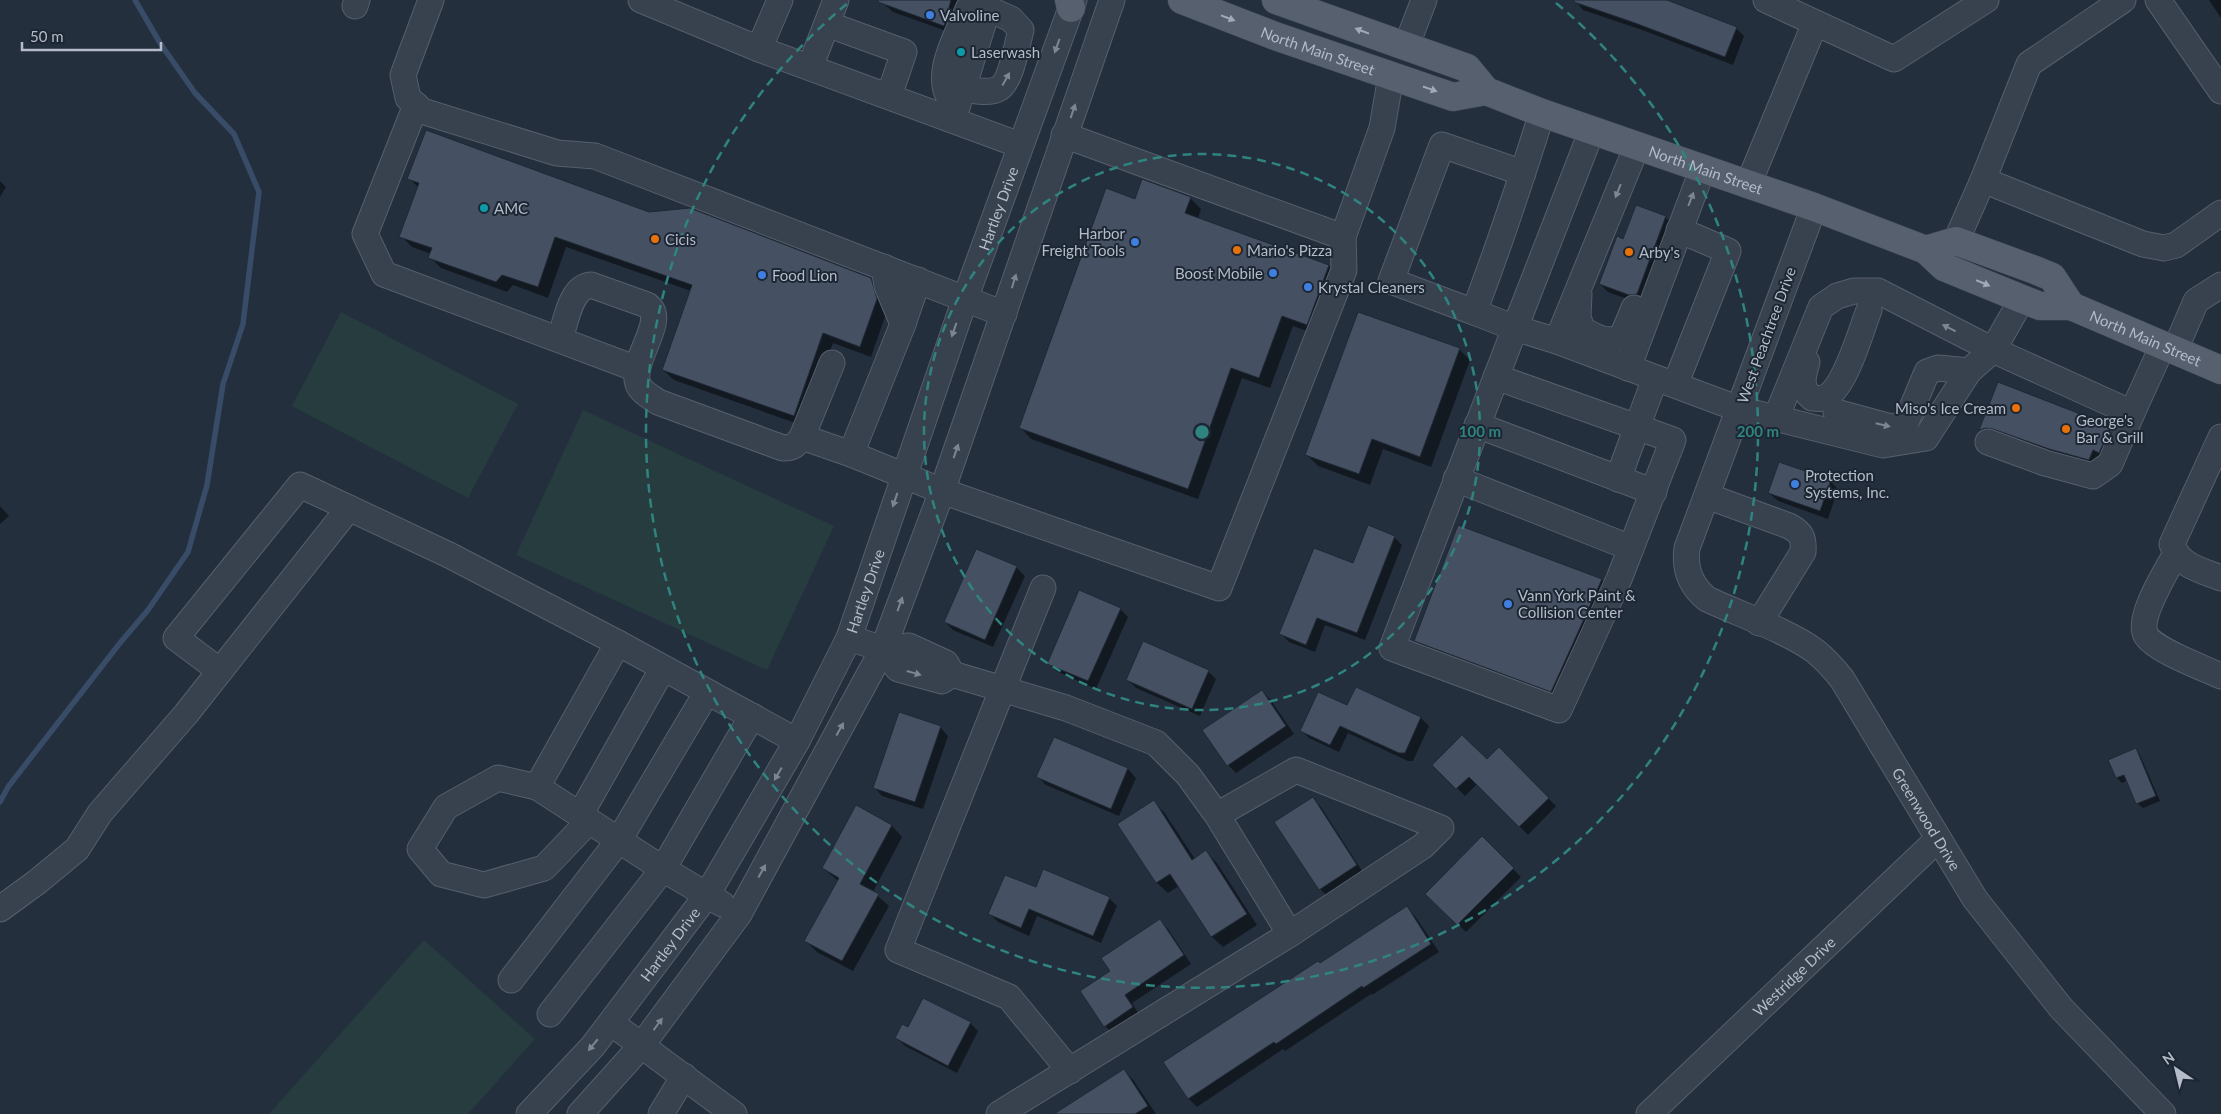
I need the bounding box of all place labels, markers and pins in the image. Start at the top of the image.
place label: Valvoline [940,6,1000,24]
marker: Valvoline [924,9,936,21]
place label: Laserwash [971,43,1040,61]
marker: Laserwash [955,46,967,58]
place label: AMC [494,199,528,217]
marker: AMC [478,202,490,214]
place label: Harbor Freight Tools [1042,224,1126,259]
place label: Cicis [665,230,696,248]
marker: Cicis [649,233,661,245]
marker: Harbor Freight Tools [1129,236,1141,248]
place label: Mario's Pizza [1247,241,1332,259]
place label: Arby's [1639,243,1680,261]
marker: Mario's Pizza [1231,244,1243,256]
marker: Arby's [1623,246,1635,258]
place label: Boost Mobile [1175,264,1263,282]
place label: Food Lion [772,266,837,284]
marker: Boost Mobile [1267,267,1279,279]
marker: Food Lion [756,269,768,281]
place label: Krystal Cleaners [1318,278,1425,296]
marker: Krystal Cleaners [1302,281,1314,293]
place label: Miso's Ice Cream [1895,399,2006,417]
marker: Miso's Ice Cream [2010,402,2022,414]
place label: George's Bar & Grill [2076,411,2144,446]
centre of rings [1193,423,1211,441]
marker: George's Bar & Grill [2060,423,2072,435]
place label: Protection Systems, Inc. [1805,466,1889,501]
marker: Protection Systems, Inc. [1789,478,1801,490]
place label: Vann York Paint & Collision Center [1518,586,1636,621]
marker: Vann York Paint & Collision Center [1502,598,1514,610]

